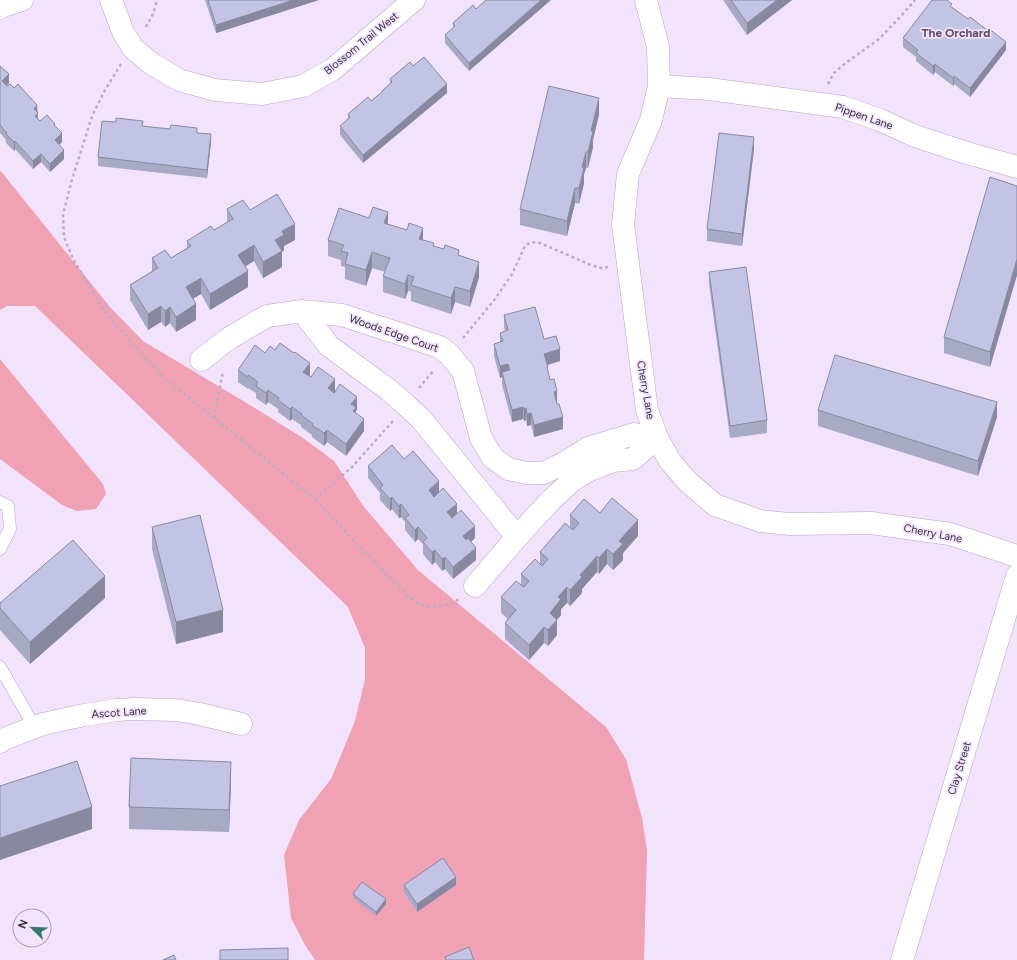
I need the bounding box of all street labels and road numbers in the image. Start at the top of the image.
street label: Blossom Trail West [321,9,401,77]
street label: Pippen Lane [833,101,894,132]
street label: Woods Edge Court [347,312,440,355]
street label: Cherry Lane [634,360,657,421]
street label: Cherry Lane [902,521,963,546]
street label: Ascot Lane [91,704,147,721]
street label: Clay Street [945,740,974,796]

